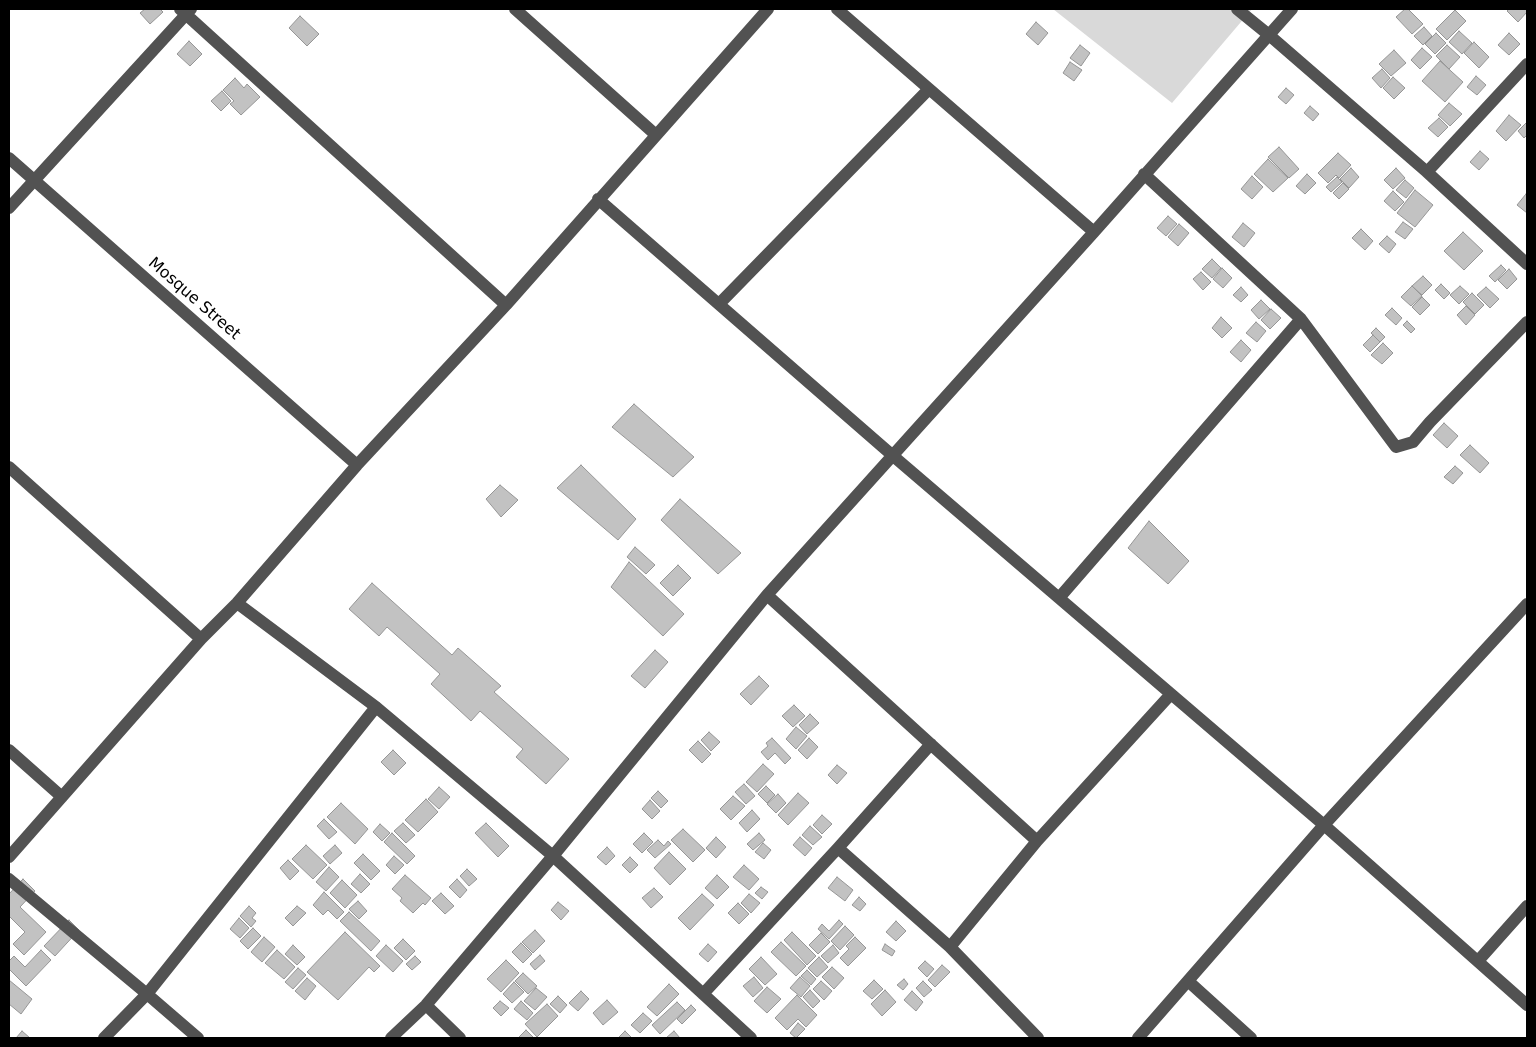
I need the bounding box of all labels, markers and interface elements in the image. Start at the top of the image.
street label: Mosque Street [144,254,244,344]

